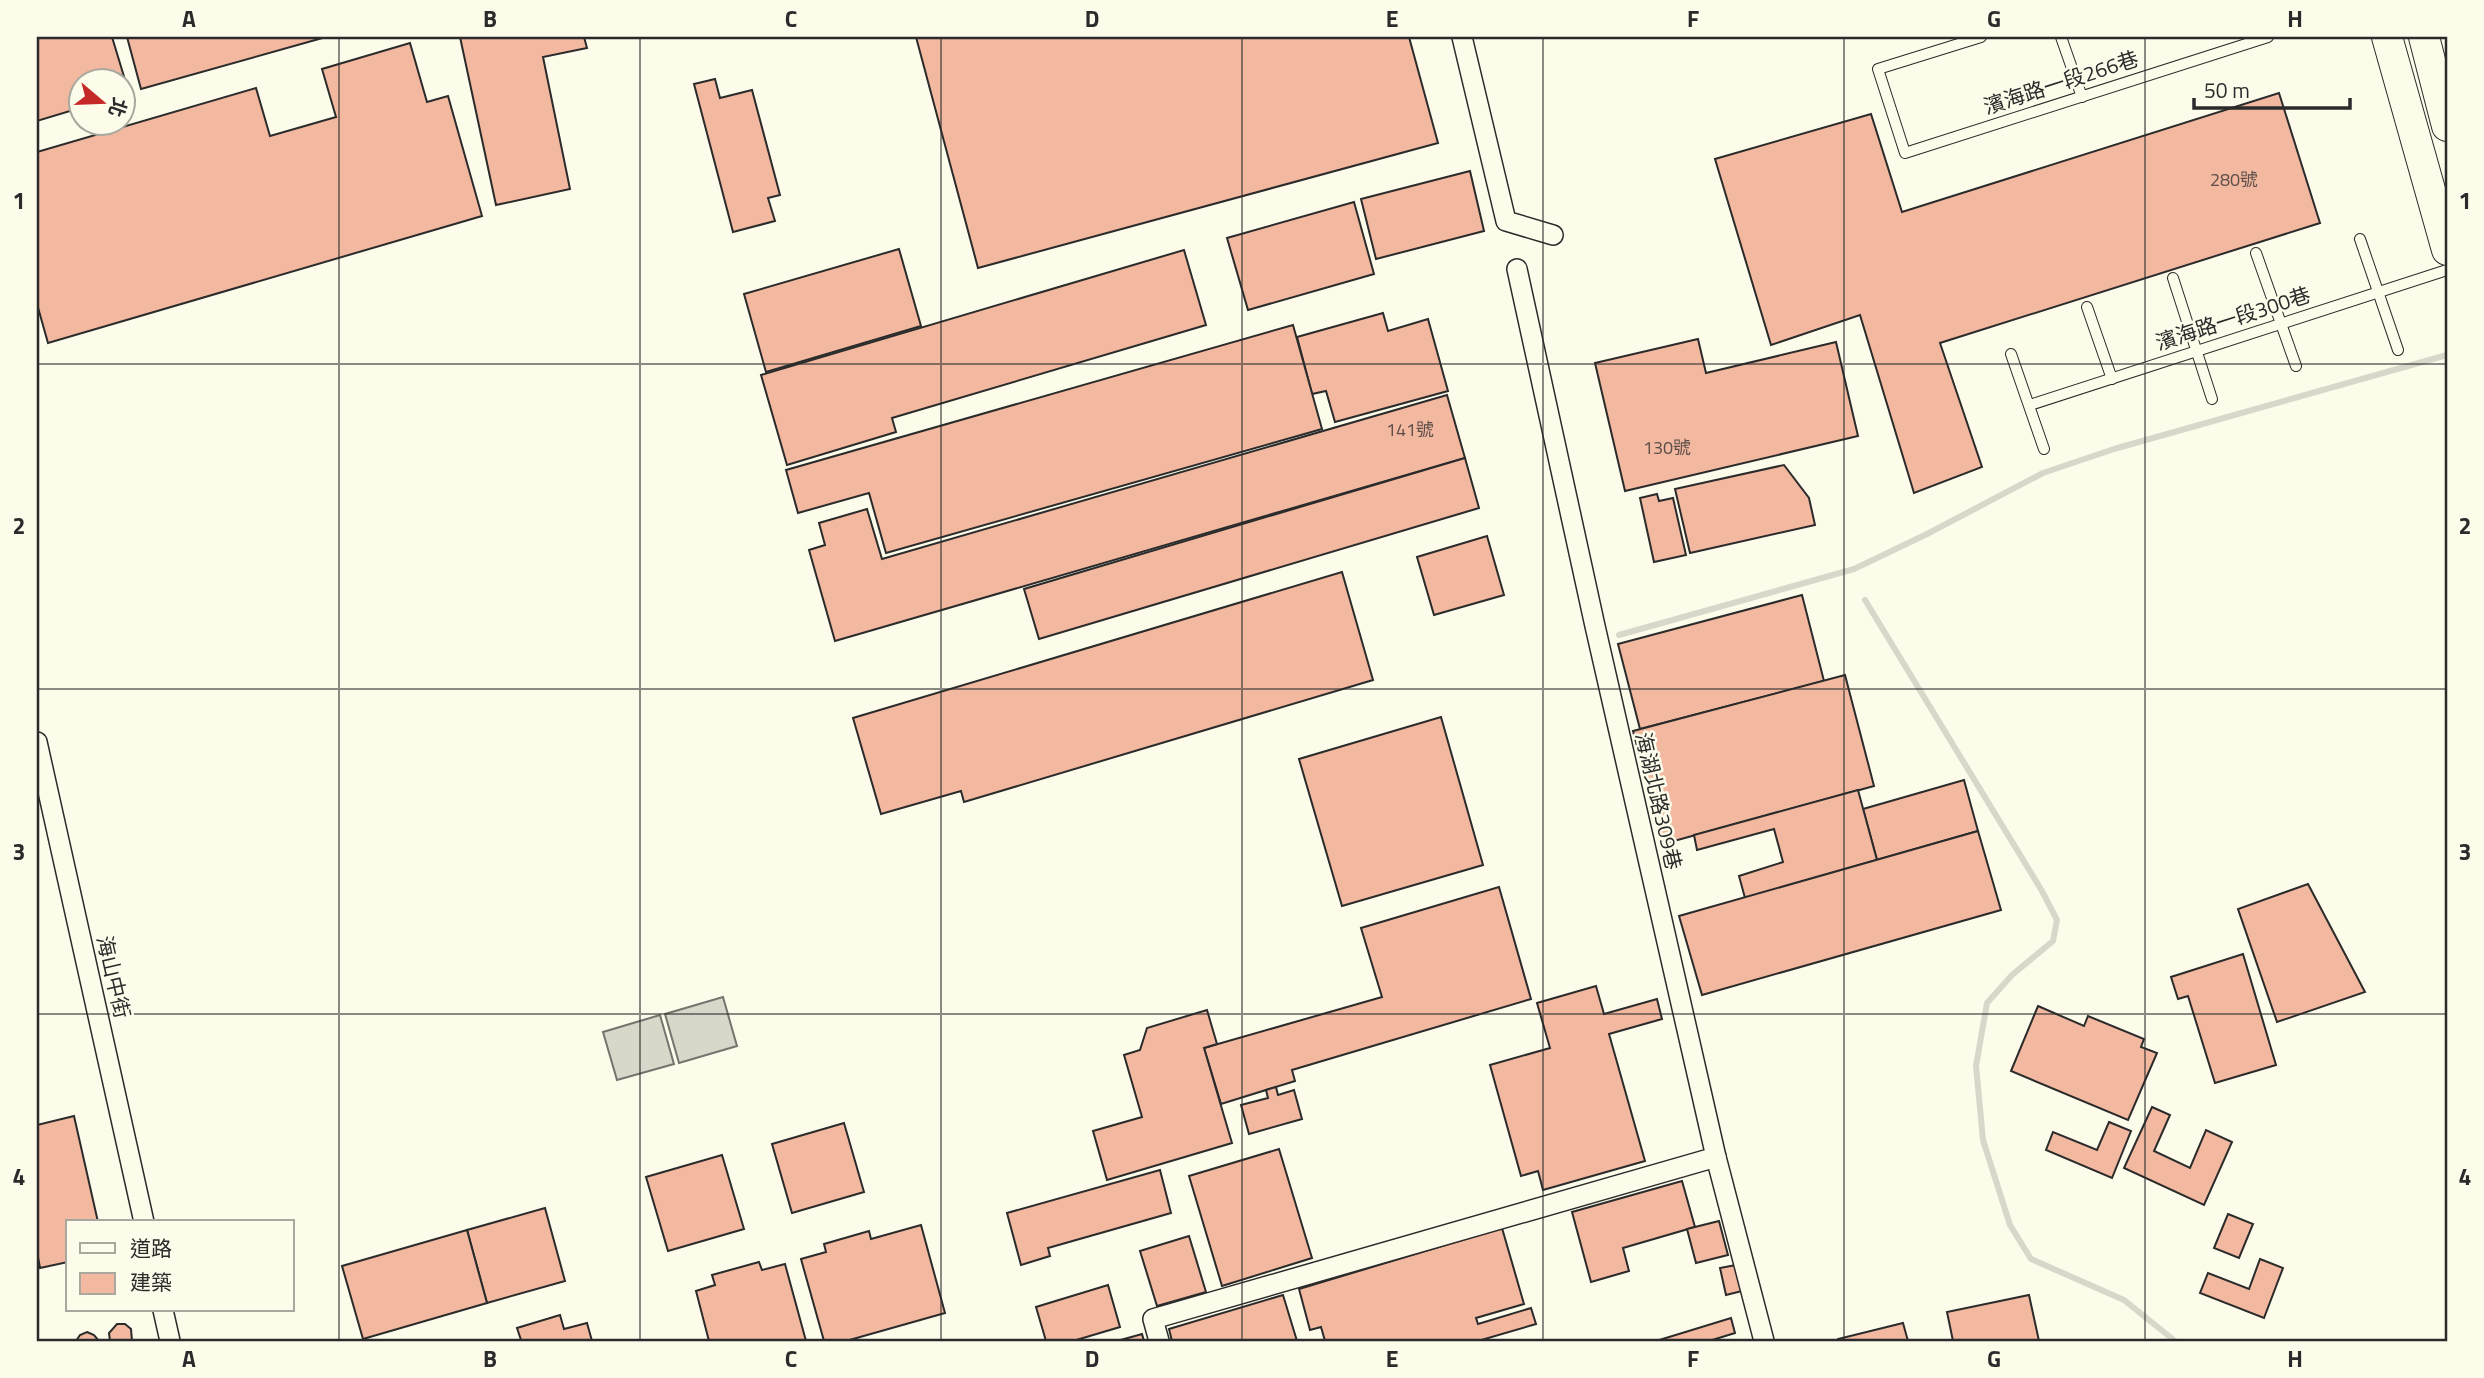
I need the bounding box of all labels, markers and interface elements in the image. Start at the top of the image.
text: A [182,1,196,36]
text: B [483,1,497,36]
text: C [785,1,797,36]
text: D [1085,1,1099,36]
text: E [1386,1,1398,36]
text: F [1687,1,1699,36]
text: G [1987,1,2001,36]
text: H [2287,1,2303,36]
street label: 濱海路一段266巷 [1979,42,2142,122]
north arrow [66,66,136,136]
scale bar [2194,66,2349,110]
text: 50 m [2204,74,2250,106]
text: 北 [102,94,135,121]
house number: 280號 [2210,166,2258,193]
text: 1 [13,183,25,218]
text: 1 [2459,183,2471,218]
street label: 濱海路一段300巷 [2151,278,2314,358]
house number: 141號 [1386,416,1434,443]
house number: 130號 [1643,434,1691,461]
text: 2 [13,508,25,543]
text: 2 [2459,508,2471,543]
street label: 海湖北路309巷 [1628,729,1690,873]
text: 3 [13,834,25,869]
text: 3 [2459,834,2471,869]
street label: 海山中街 [89,932,139,1021]
text: 4 [13,1159,25,1194]
text: 4 [2459,1159,2471,1194]
legend [66,1220,294,1312]
text: 道路 [130,1232,172,1264]
text: 建築 [130,1266,172,1298]
text: A [182,1341,196,1376]
text: B [483,1341,497,1376]
text: C [785,1341,797,1376]
text: D [1085,1341,1099,1376]
text: E [1386,1341,1398,1376]
text: F [1687,1341,1699,1376]
text: G [1987,1341,2001,1376]
text: H [2287,1341,2303,1376]

